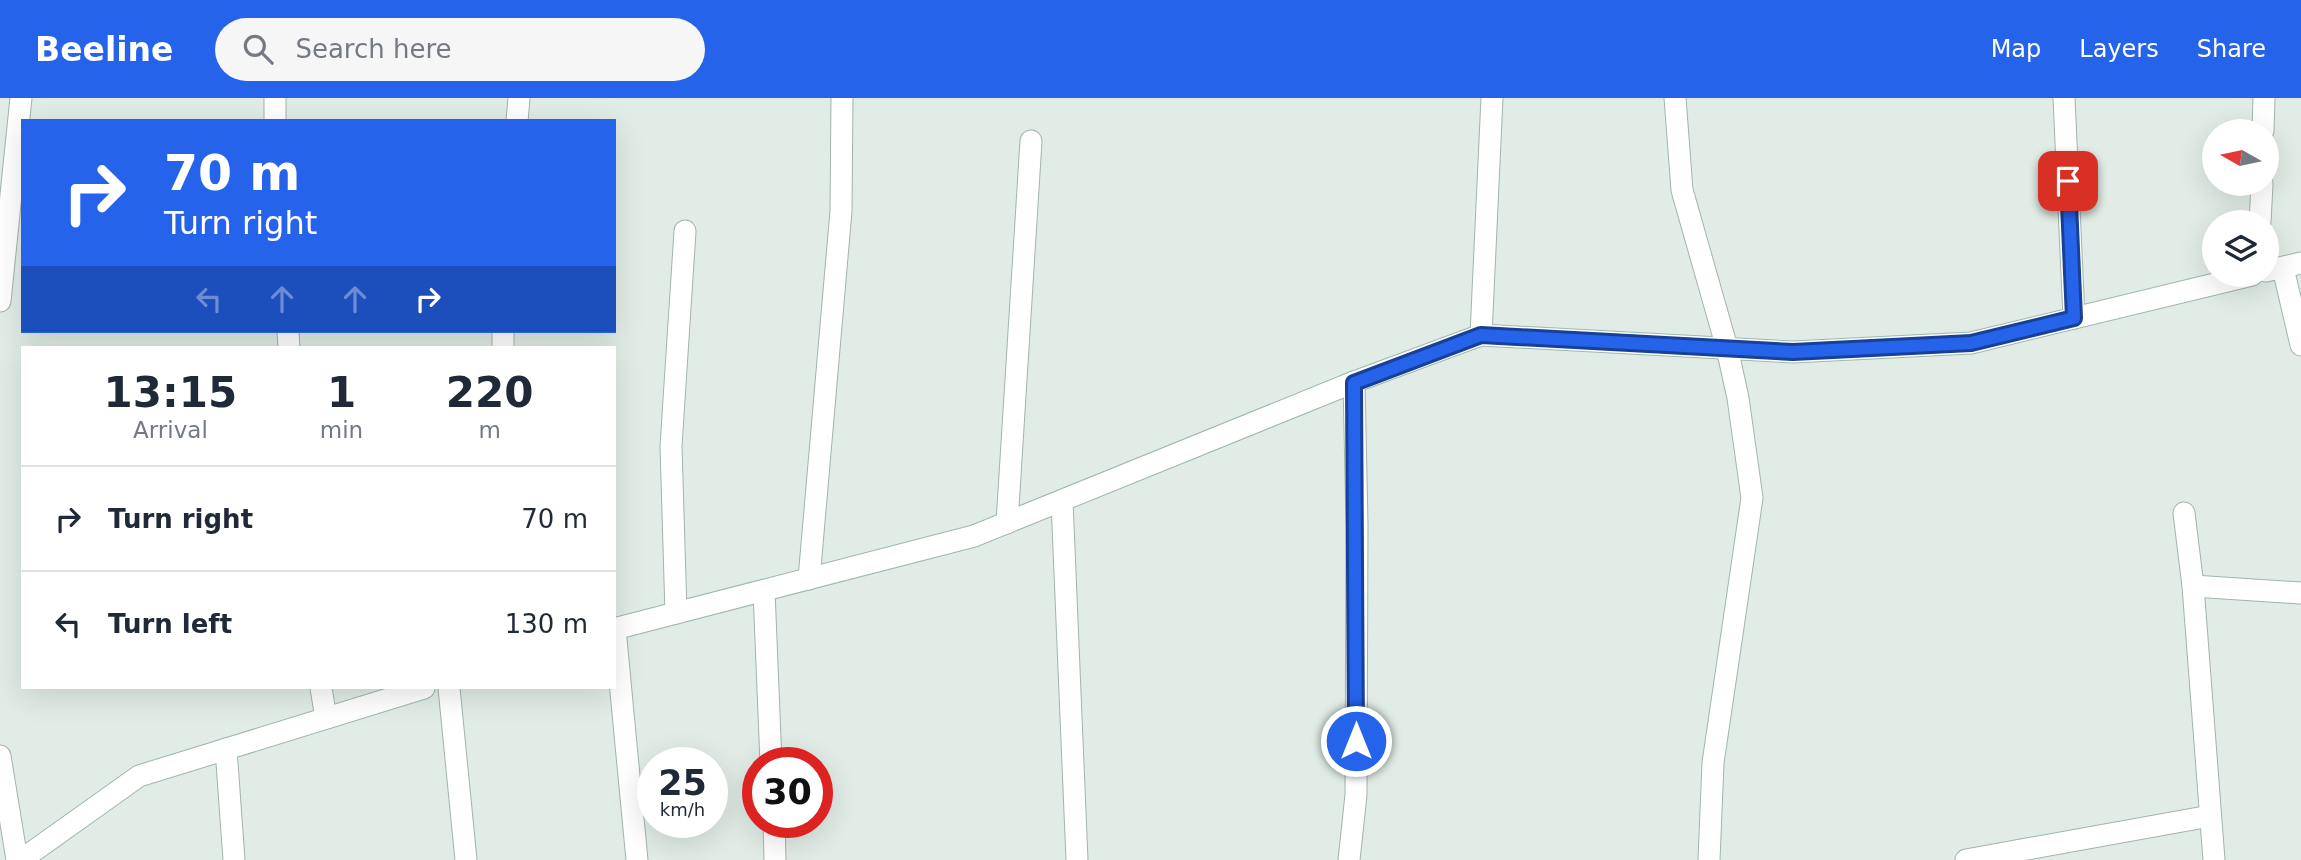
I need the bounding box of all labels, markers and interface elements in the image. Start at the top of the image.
search box [215,18,705,81]
text: Beeline [35,30,173,69]
icon: search [239,30,277,68]
text: Search here [295,34,452,64]
text: Map [1991,35,2041,63]
text: Layers [2079,35,2159,63]
text: Share [2197,35,2266,63]
north arrow [2202,119,2278,196]
map controls [2202,119,2279,287]
text: 70 m [164,145,300,202]
icon: right [49,147,140,238]
pin [2038,151,2098,211]
icon: arrive [2049,162,2087,200]
text: Turn right [164,204,317,242]
button: layers [2202,210,2279,287]
icon: left [190,280,228,318]
icon: ahead [263,280,301,318]
icon: ahead [336,280,374,318]
icon: right [409,280,447,318]
text: 13:15 [104,368,237,417]
text: 1 [327,368,356,417]
text: 220 [446,368,533,417]
text: Arrival [133,417,208,443]
text: min [320,417,363,443]
text: m [478,417,501,443]
icon: right [49,500,87,538]
text: Turn right [108,504,253,534]
text: 70 m [521,504,588,534]
icon: left [49,605,87,643]
text: Turn left [108,609,232,639]
text: 130 m [505,609,588,639]
position arrow [1319,704,1393,778]
speed limit sign: 30 [742,747,833,838]
text: 25 [658,763,707,803]
text: km/h [660,799,705,820]

